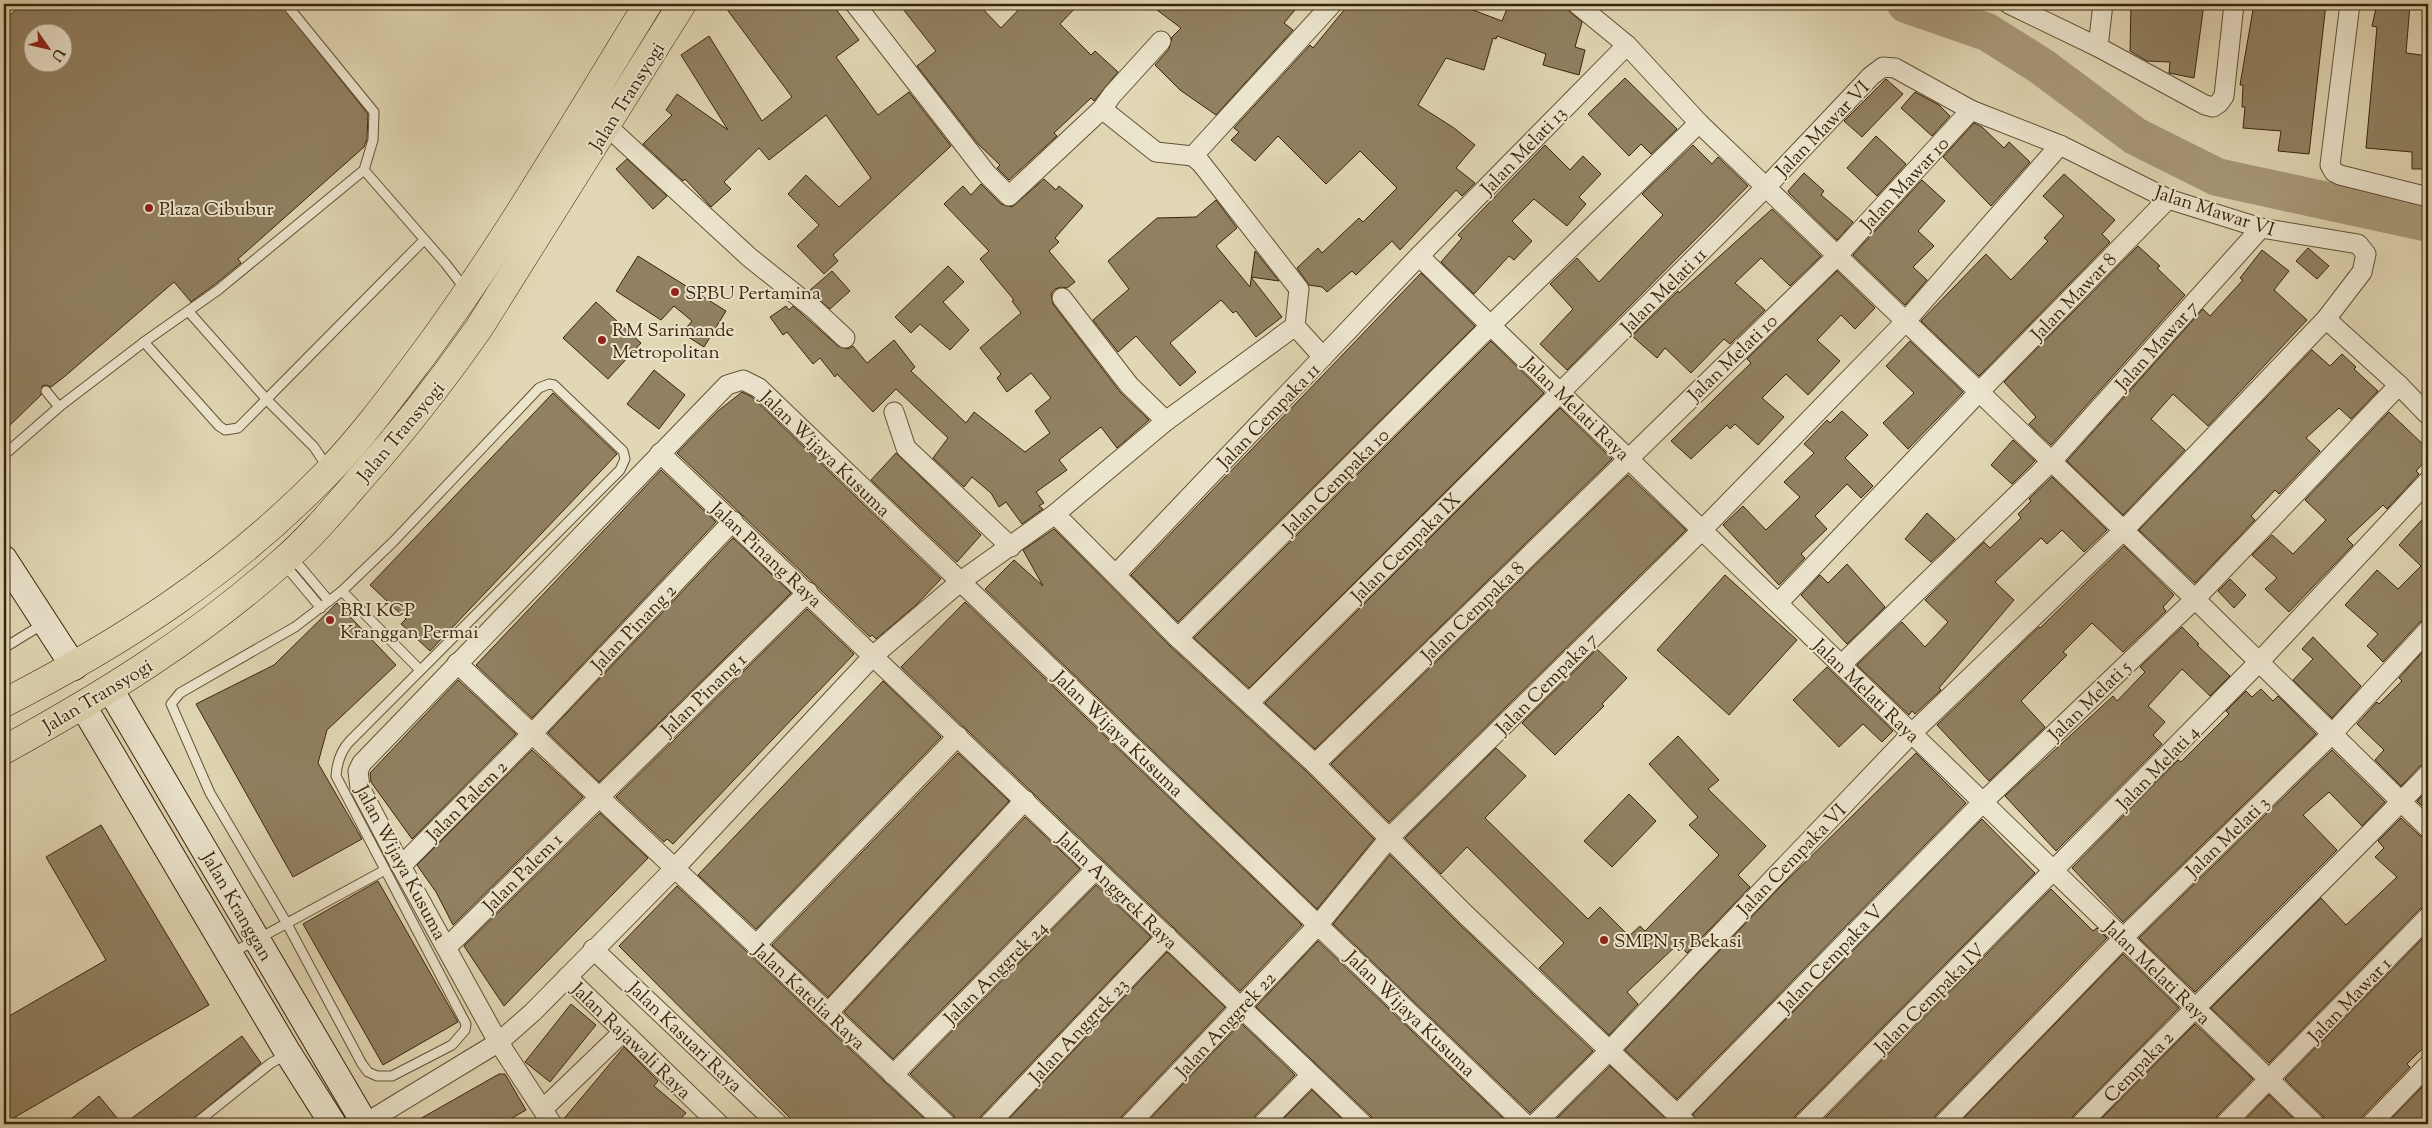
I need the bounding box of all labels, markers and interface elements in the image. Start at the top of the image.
north arrow [22,22,72,72]
street label: Jalan Transyogi [583,38,672,158]
text: U [45,44,69,65]
street label: Jalan Mawar VI [1770,75,1877,185]
street label: Jalan Melati 13 [1475,102,1574,203]
street label: Jalan Mawar 10 [1854,132,1957,238]
street label: Jalan Mawar VI [2150,180,2278,245]
place label: Plaza Cibubur [159,197,274,224]
marker: Plaza Cibubur [143,202,155,214]
street label: Jalan Melati 11 [1615,242,1714,342]
street label: Jalan Mawar 8 [2025,248,2124,348]
place label: SPBU Pertamina [685,281,821,308]
marker: SPBU Pertamina [669,286,681,298]
street label: Jalan Mawar 7 [2109,295,2206,398]
street label: Jalan Melati 10 [1682,309,1785,409]
place label: RM Sarimande Metropolitan [612,318,735,367]
marker: RM Sarimande Metropolitan [596,334,608,346]
street label: Jalan Melati Raya [1515,351,1635,468]
street label: Jalan Cempaka 11 [1211,357,1328,477]
street label: Jalan Transyogi [351,376,452,490]
street label: Jalan Wijaya Kusuma [752,385,896,524]
street label: Jalan Cempaka 10 [1276,423,1396,543]
street label: Jalan Cempaka IX [1345,488,1468,611]
street label: Jalan Pinang Raya [703,496,827,615]
street label: Jalan Cempaka 8 [1415,556,1532,670]
street label: Jalan Pinang 2 [585,579,684,679]
place label: BRI KCP Kranggan Permai [340,598,479,647]
marker: BRI KCP Kranggan Permai [324,614,336,626]
street label: Jalan Cempaka 7 [1490,627,1605,743]
street label: Jalan Melati Raya [1805,633,1925,750]
street label: Jalan Pinang 1 [655,647,754,745]
street label: Jalan Transyogi [37,654,158,741]
street label: Jalan Melati 5 [2043,655,2139,749]
street label: Jalan Wijaya Kusuma [1045,665,1189,804]
street label: Jalan Melati 4 [2111,720,2207,818]
street label: Jalan Palem 2 [420,755,515,849]
street label: Jalan Wijaya Kusuma [347,780,452,946]
street label: Jalan Melati 3 [2180,791,2277,885]
street label: Jalan Cempaka VI [1731,799,1853,924]
street label: Jalan Anggrek Raya [1049,826,1183,957]
street label: Jalan Palem 1 [477,827,570,920]
street label: Jalan Kranggan [193,847,278,967]
street label: Jalan Cempaka V [1773,900,1890,1020]
street label: Jalan Anggrek 24 [938,915,1055,1033]
street label: Jalan Melati Raya [2096,915,2216,1032]
place label: SMPN 15 Bekasi [1614,929,1742,956]
marker: SMPN 15 Bekasi [1598,934,1610,946]
street label: Jalan Katelia Raya [745,938,871,1057]
street label: Jalan Cempaka IV [1869,938,1992,1062]
street label: Jalan Wijaya Kusuma [1337,945,1481,1084]
street label: Jalan Mawar 1 [2302,951,2399,1050]
street label: Jalan Anggrek 22 [1170,966,1283,1086]
street label: Jalan Anggrek 23 [1023,973,1136,1091]
street label: Jalan Kasuari Raya [620,975,748,1100]
street label: Jalan Rajawali Raya [563,977,697,1106]
street label: Cempaka 2 [2099,1026,2181,1110]

